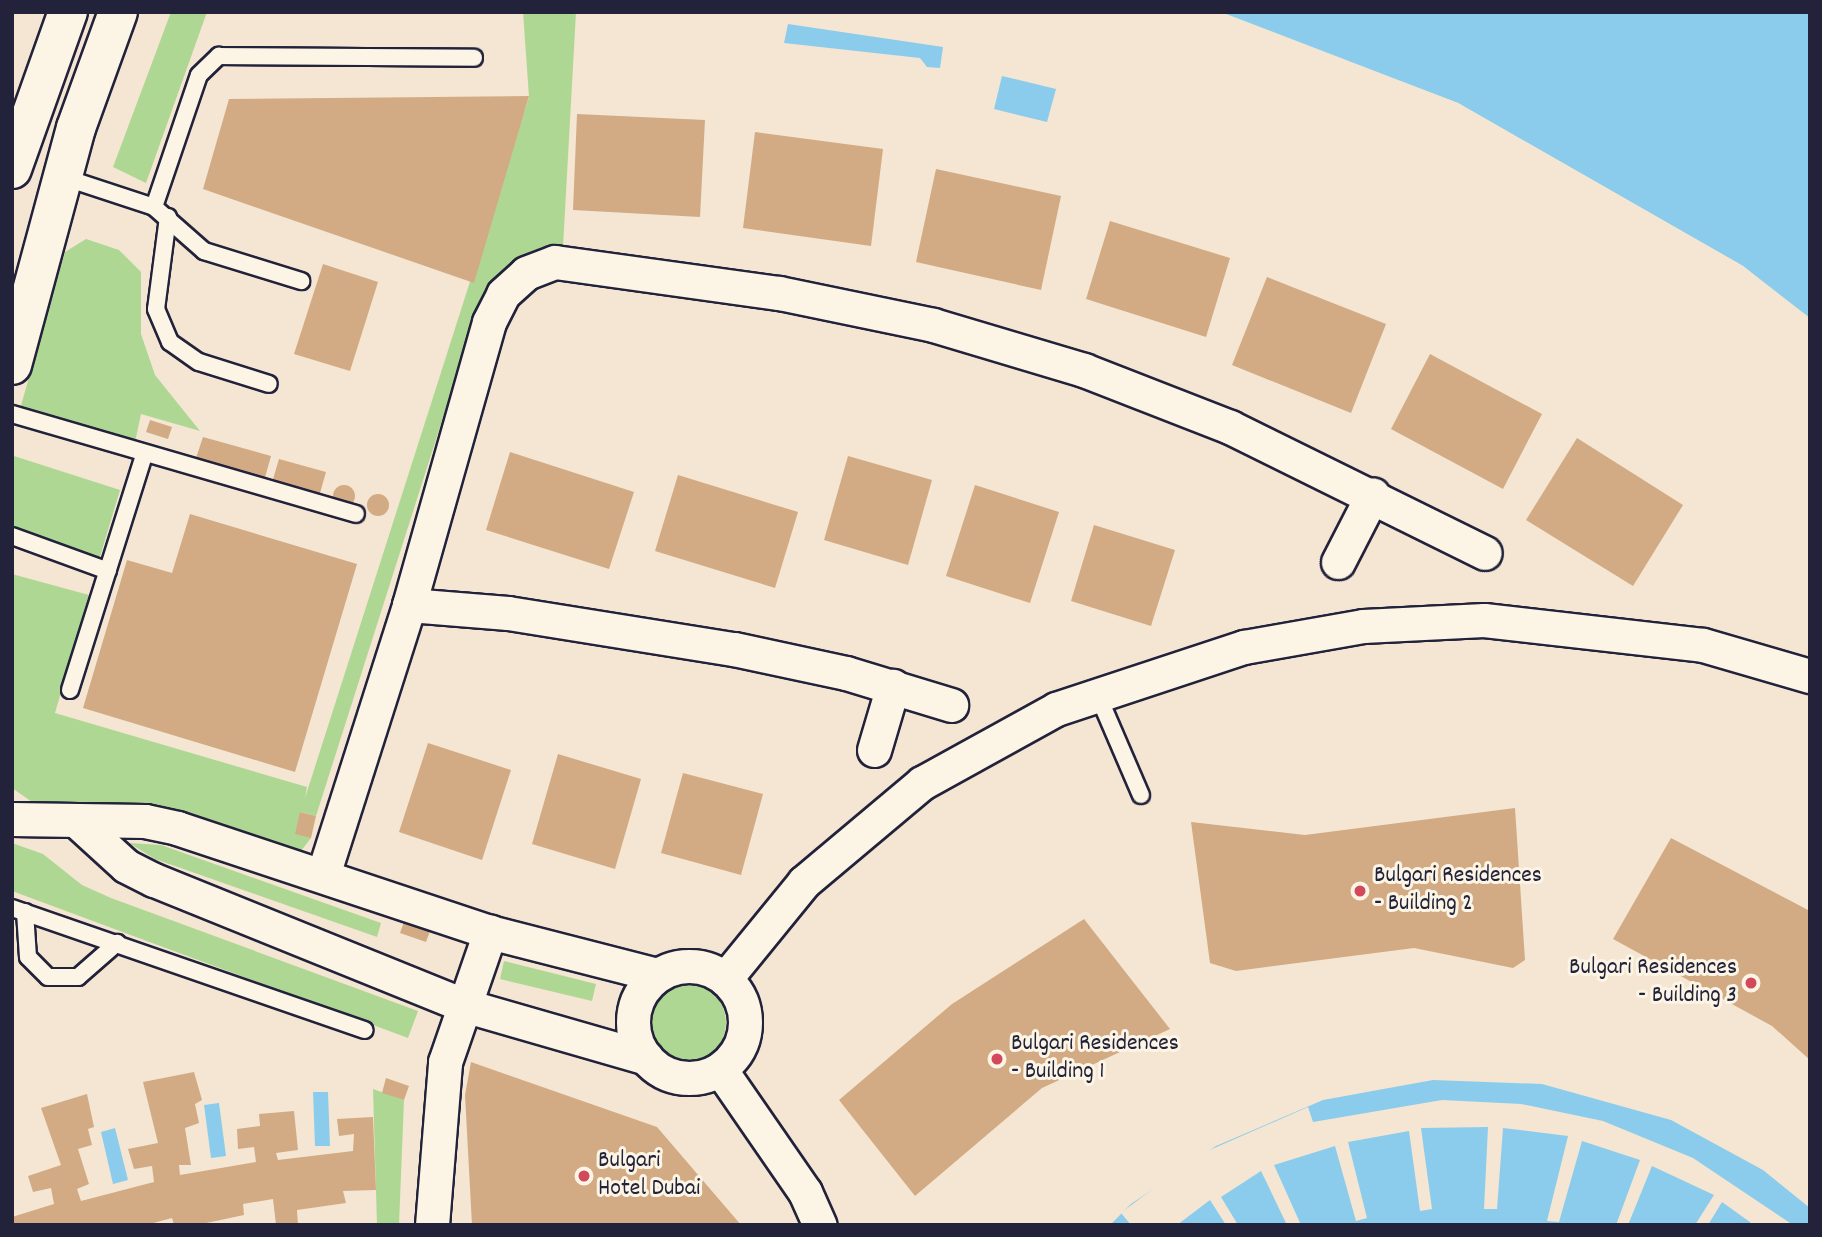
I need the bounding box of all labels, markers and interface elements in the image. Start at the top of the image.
place label: Bulgari Residences - Building 2 [1374,863,1542,919]
marker: Bulgari Residences - Building 2 [1352,883,1368,899]
place label: Bulgari Residences - Building 3 [1569,955,1737,1011]
marker: Bulgari Residences - Building 3 [1743,975,1759,991]
place label: Bulgari Residences - Building 1 [1011,1031,1179,1087]
marker: Bulgari Residences - Building 1 [989,1051,1005,1067]
place label: Bulgari Hotel Dubai [598,1148,700,1204]
marker: Bulgari Hotel Dubai [576,1168,592,1184]

